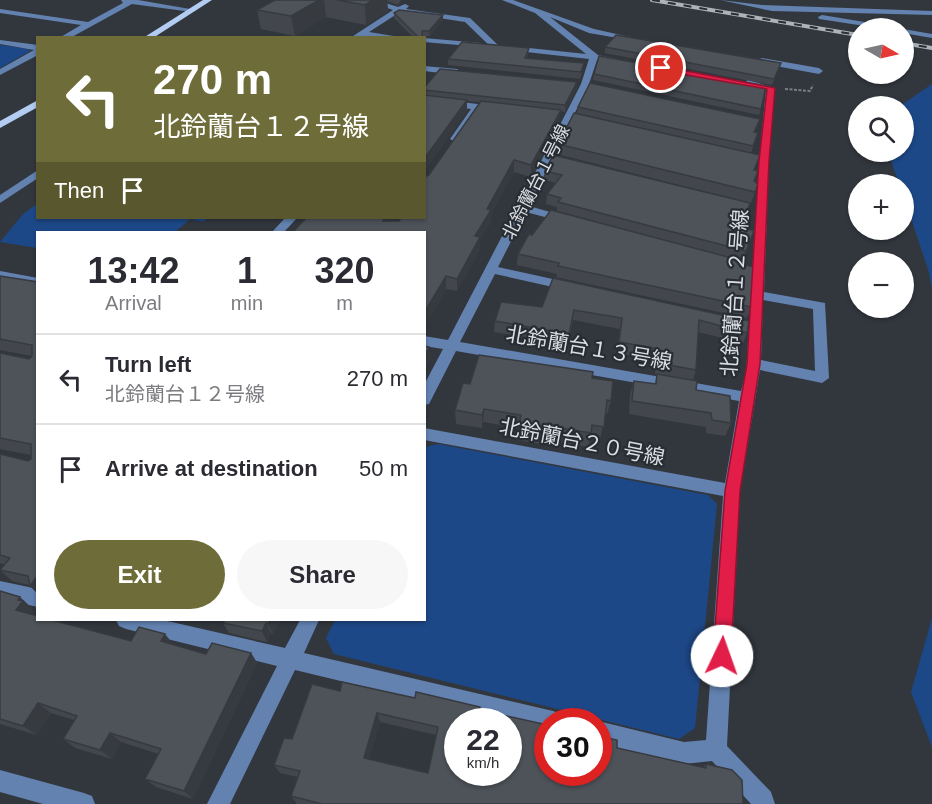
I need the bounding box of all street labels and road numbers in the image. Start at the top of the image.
street label: 北鈴蘭台１号線 [498,121,574,243]
street label: 北鈴蘭台１２号線 [717,208,752,378]
street label: 北鈴蘭台１３号線 [504,322,674,373]
street label: 北鈴蘭台２０号線 [497,414,667,469]

